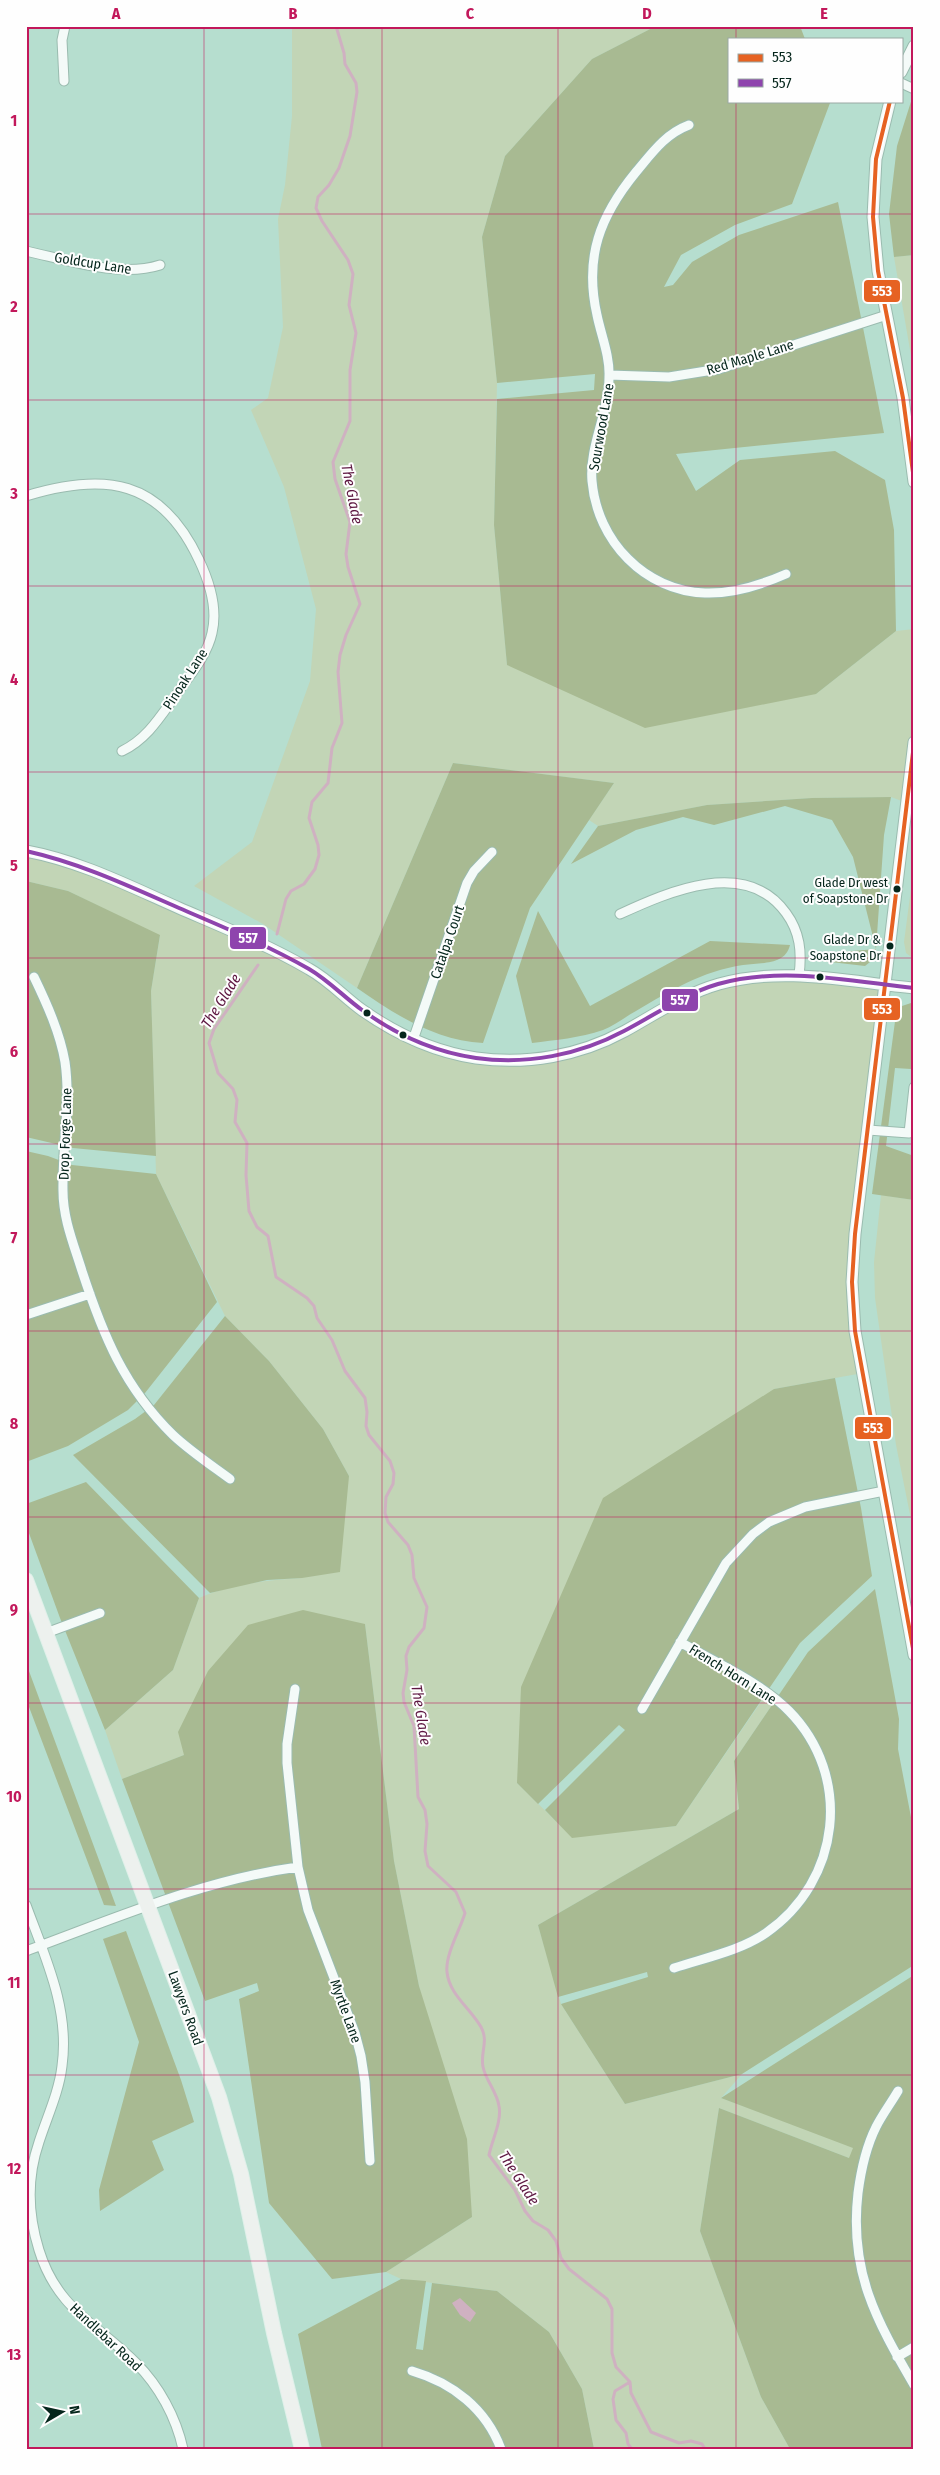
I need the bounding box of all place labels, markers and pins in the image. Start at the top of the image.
place label: Glade Dr west of Soapstone Dr [803,875,889,906]
marker: Glade Dr west of Soapstone Dr [892,884,902,894]
place label: Glade Dr & Soapstone Dr [810,932,881,963]
marker: Glade Dr & Soapstone Dr [885,941,895,951]
unlabelled marker [815,972,825,982]
unlabelled marker [362,1008,372,1018]
unlabelled marker [398,1030,408,1040]

